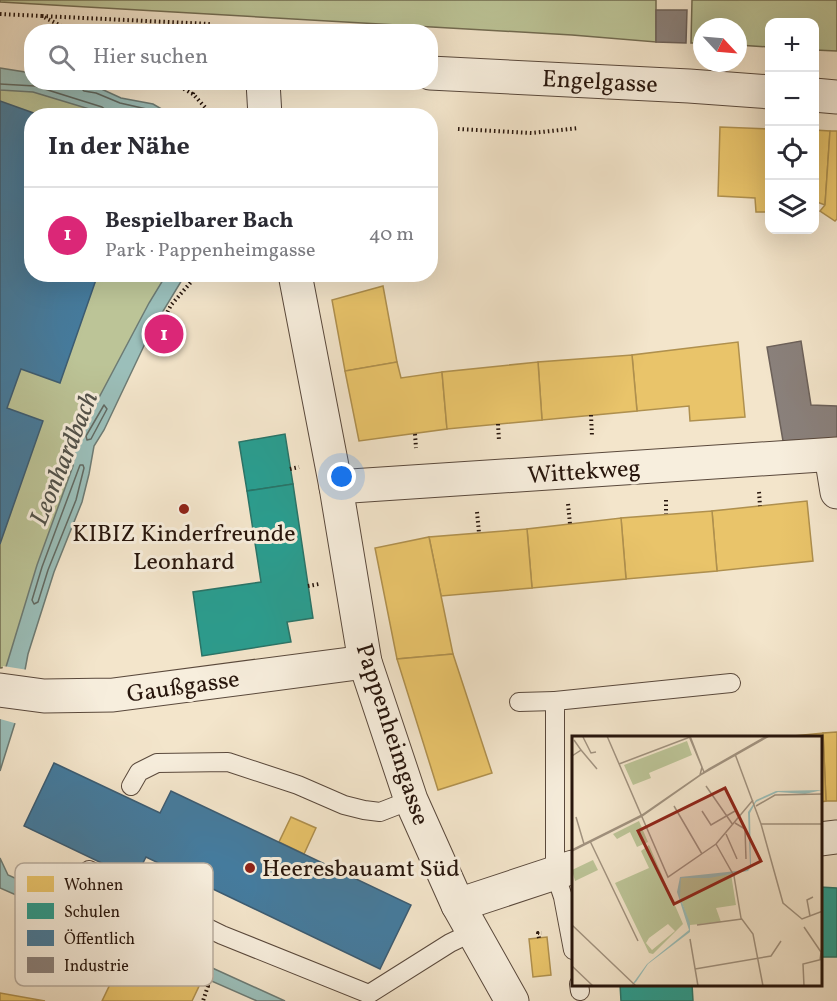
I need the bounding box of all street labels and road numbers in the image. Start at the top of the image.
street label: Engelgasse [541,63,659,103]
street label: Wittekweg [526,452,642,494]
street label: Pappenheimgasse [346,639,437,830]
street label: Gaußgasse [125,663,242,713]

